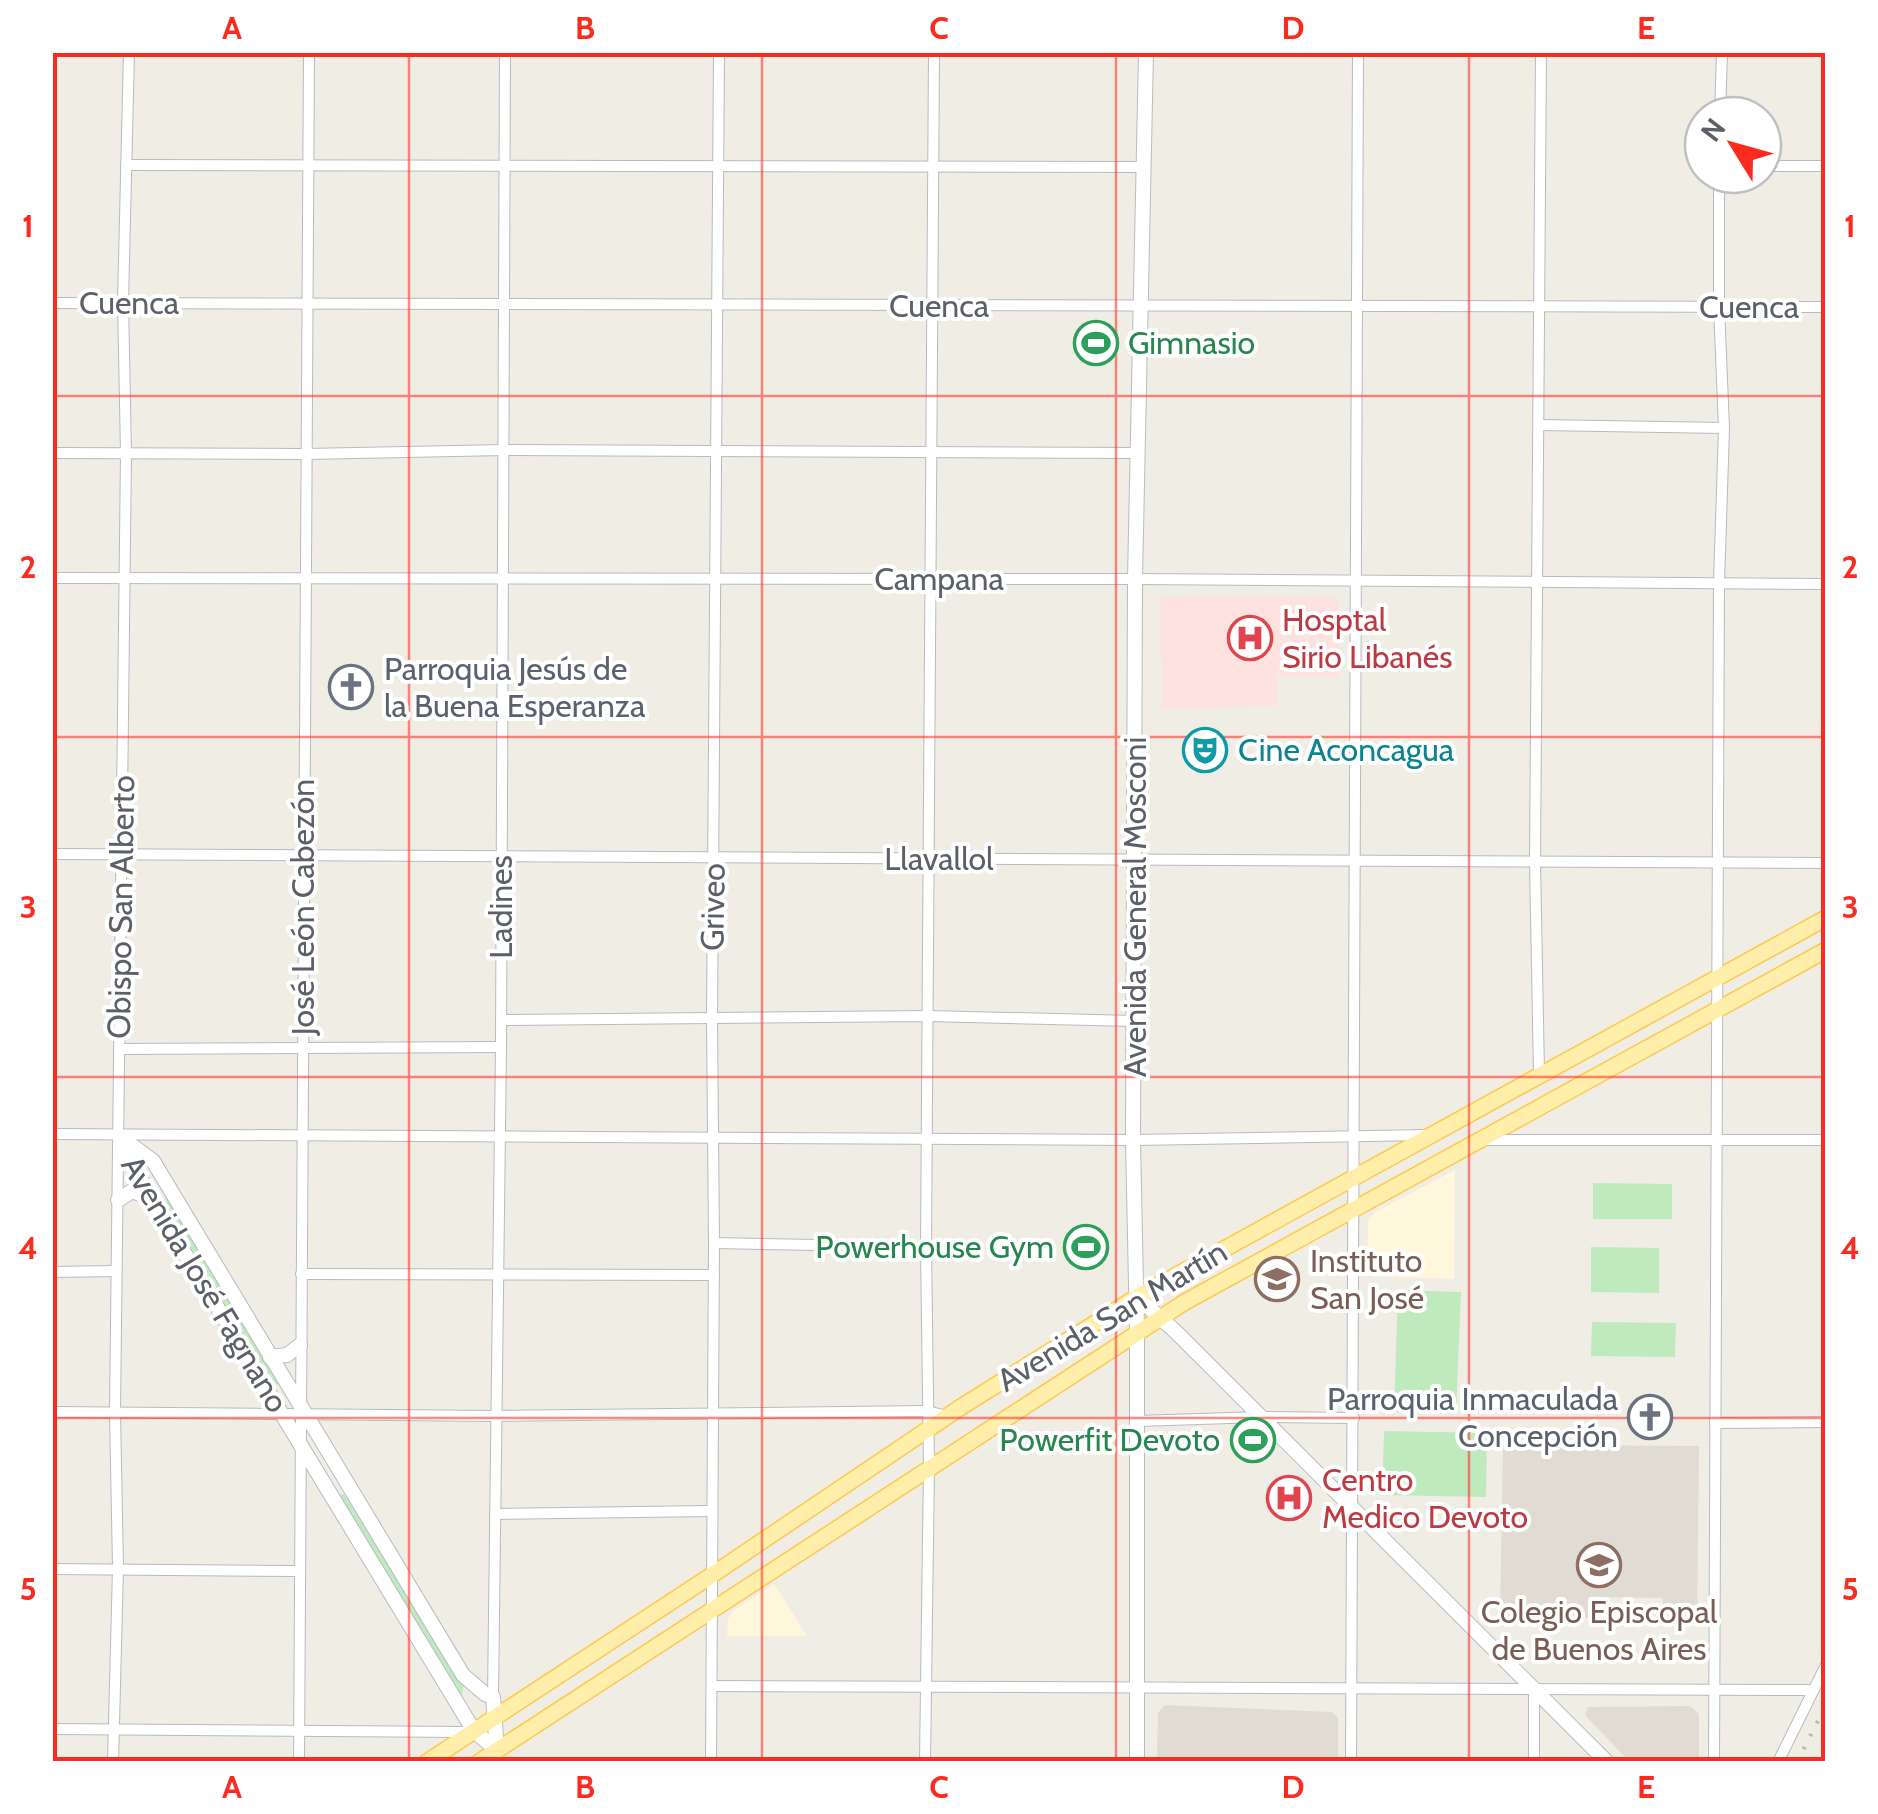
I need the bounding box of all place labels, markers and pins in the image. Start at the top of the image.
sports icon: Gimnasio [1073,320,1119,366]
place label: Gimnasio [1128,323,1255,362]
place label: Hosptal Sirio Libanés [1282,600,1452,676]
hospital icon: Hosptal Sirio Libanés [1227,615,1273,661]
place label: Parroquia Jesús de la Buena Esperanza [384,649,646,725]
church icon: Parroquia Jesús de la Buena Esperanza [328,664,374,710]
theatre icon: Cine Aconcagua [1182,727,1228,773]
place label: Cine Aconcagua [1238,730,1455,769]
sports icon: Powerhouse Gym [1063,1224,1109,1270]
place label: Powerhouse Gym [815,1227,1054,1266]
place label: Instituto San José [1310,1241,1424,1317]
school or university icon: Instituto San José [1254,1256,1300,1302]
place label: Parroquia Inmaculada Concepción [1327,1379,1619,1455]
church icon: Parroquia Inmaculada Concepción [1627,1394,1673,1440]
sports icon: Powerfit Devoto [1230,1417,1276,1463]
place label: Powerfit Devoto [999,1420,1220,1459]
place label: Centro Medico Devoto [1322,1460,1528,1536]
hospital icon: Centro Medico Devoto [1266,1475,1312,1521]
school or university icon: Colegio Episcopal de Buenos Aires [1576,1542,1622,1588]
place label: Colegio Episcopal de Buenos Aires [1481,1592,1718,1668]

